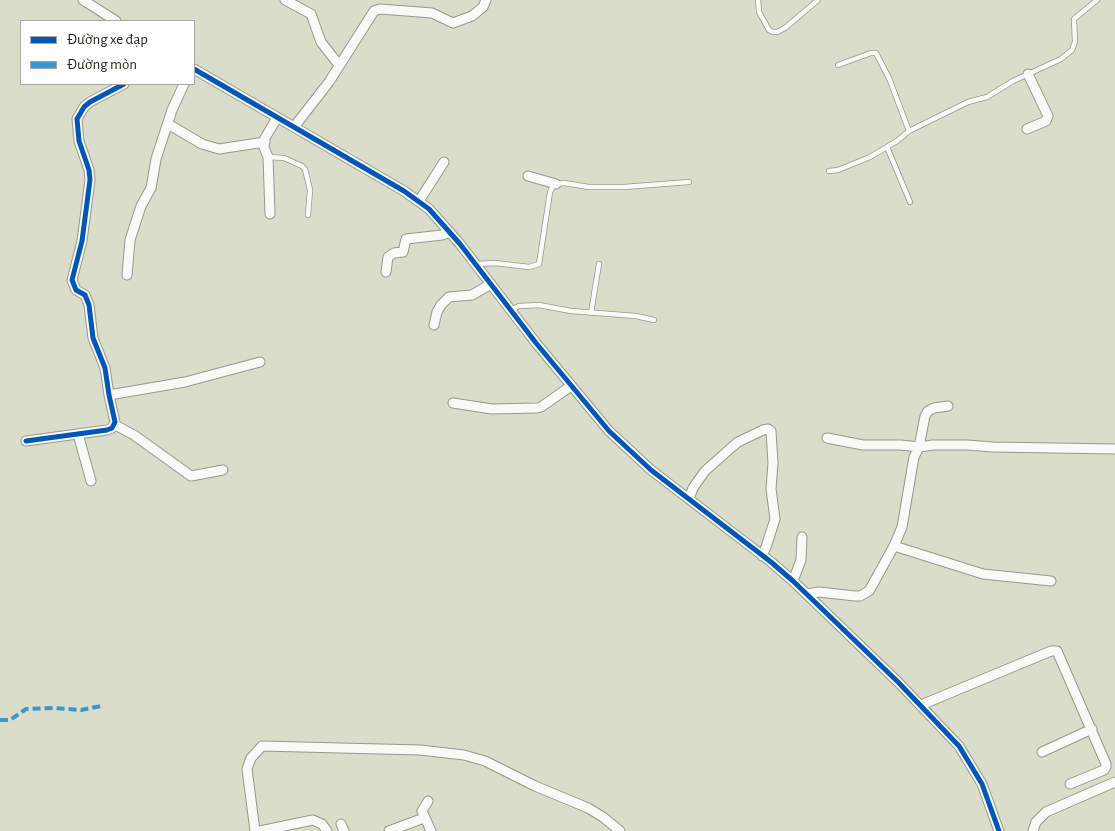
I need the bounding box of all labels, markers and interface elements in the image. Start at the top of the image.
legend [20,20,195,85]
text: Đường xe đạp [67,32,148,47]
text: Đường mòn [67,57,137,72]

